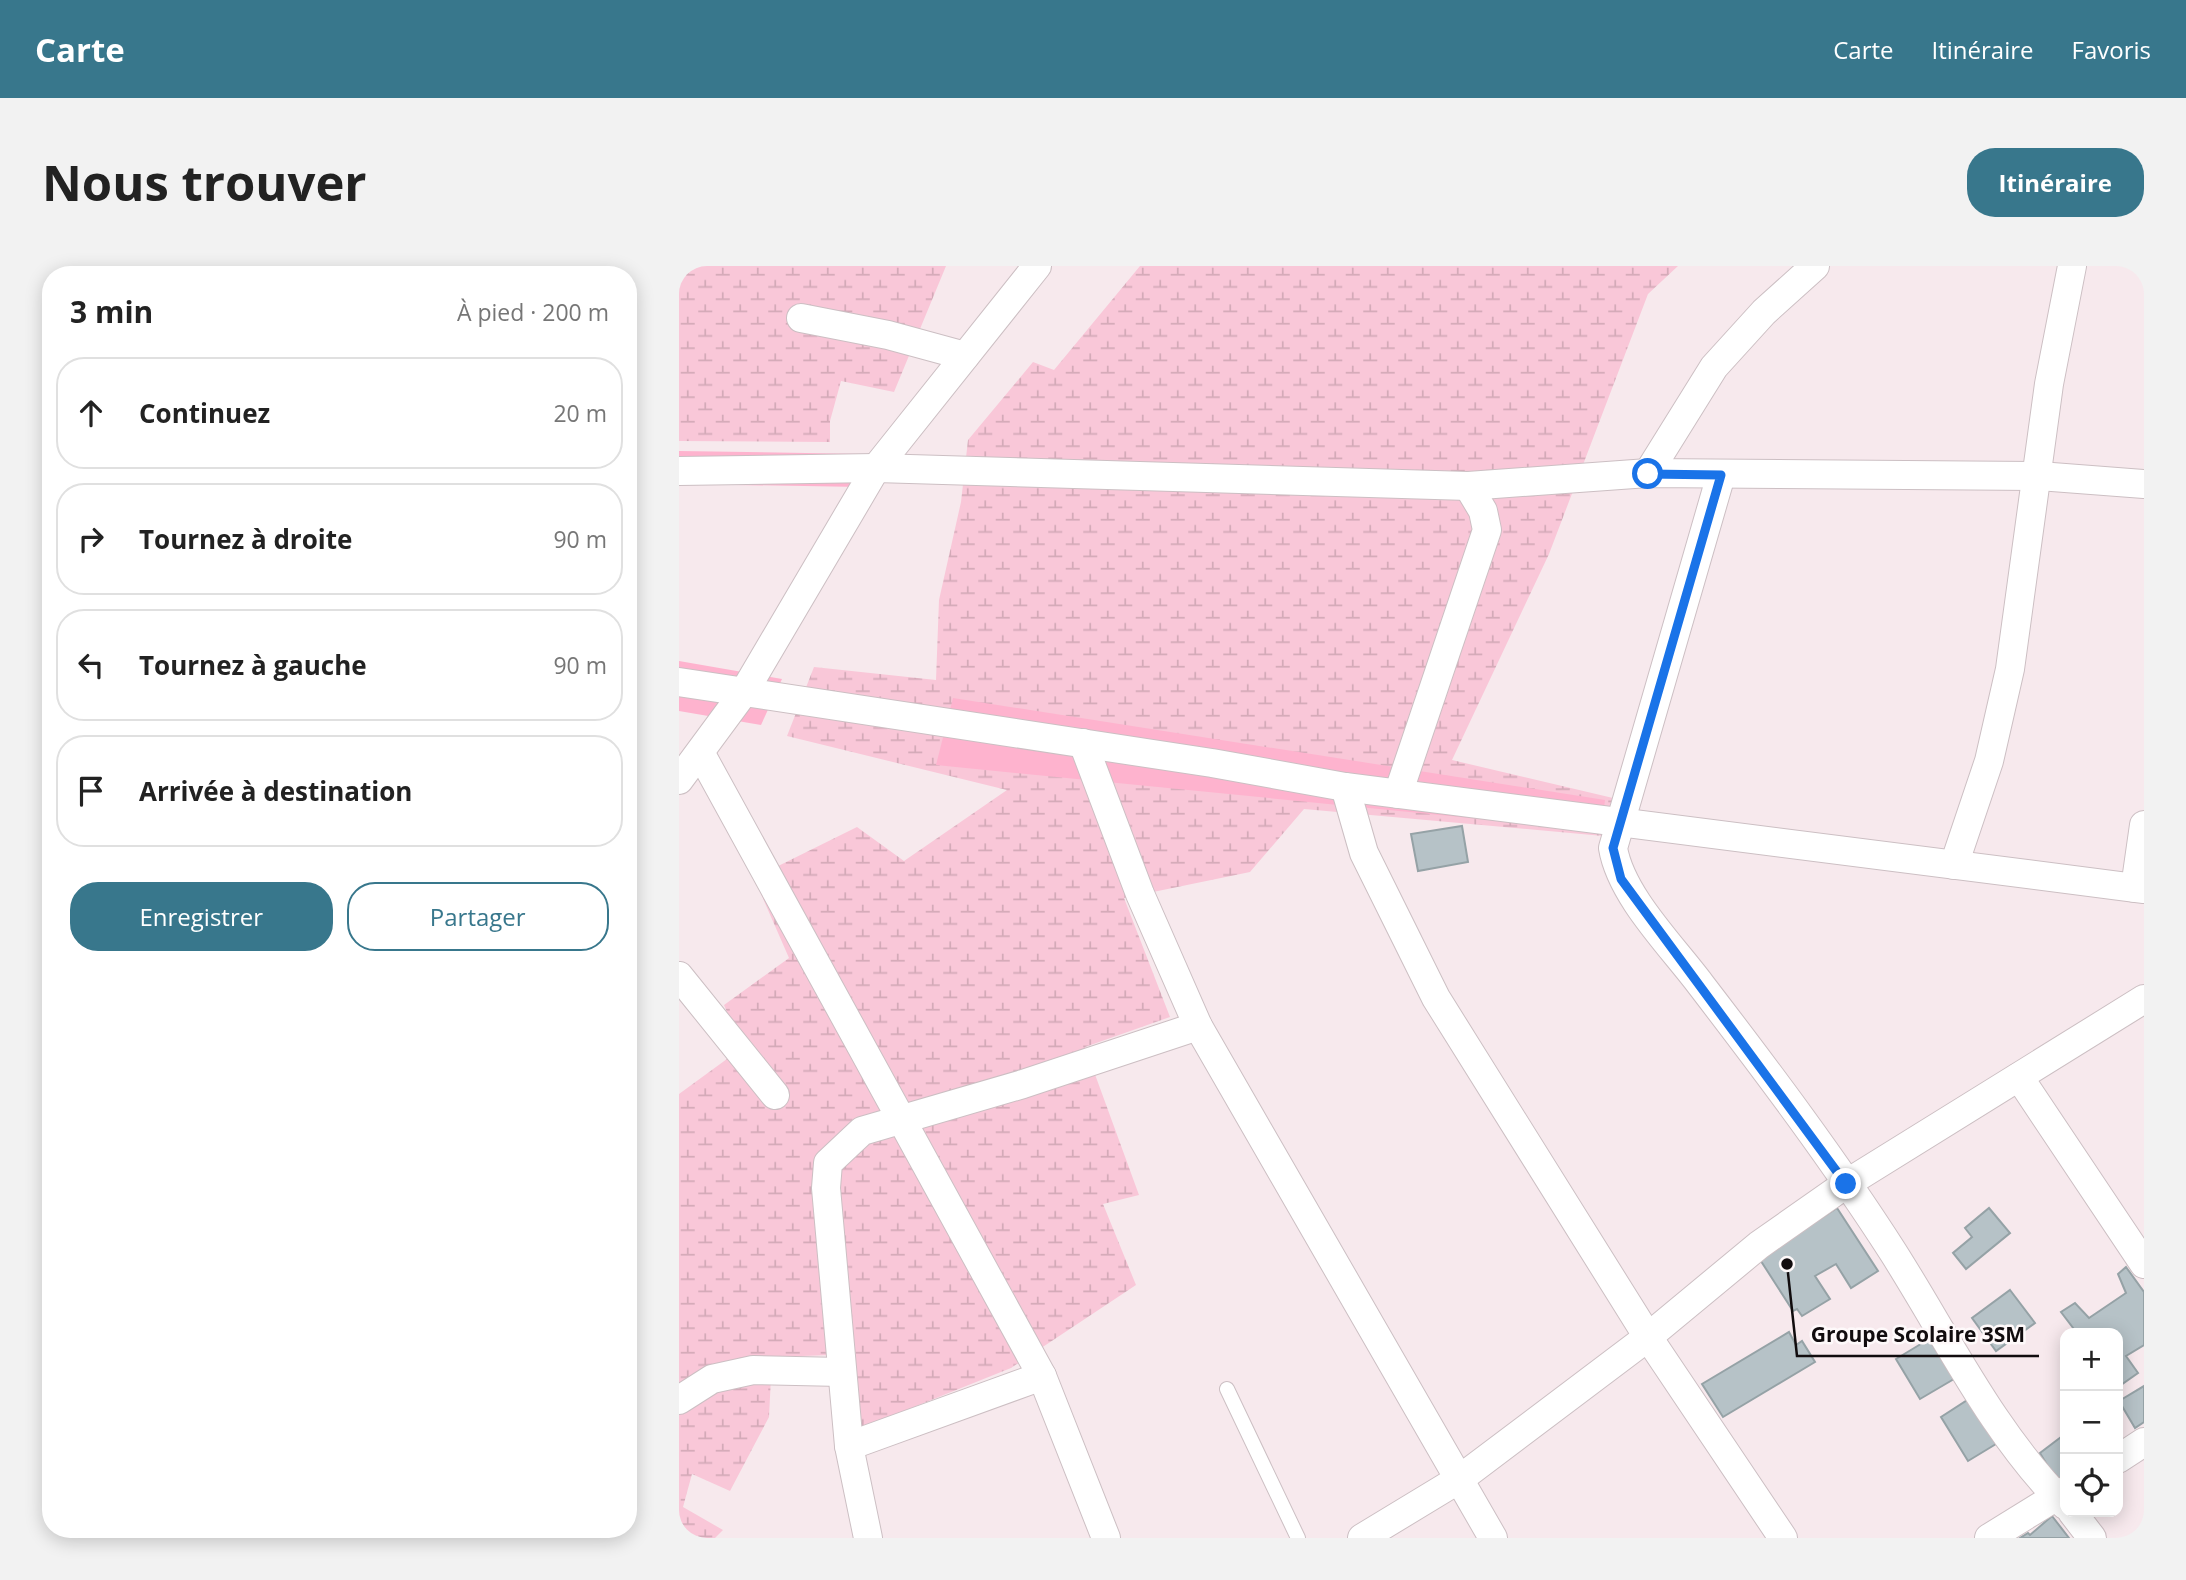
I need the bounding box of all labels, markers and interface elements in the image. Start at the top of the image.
text: Carte [35,27,125,72]
text: Carte [1833,33,1894,66]
text: Itinéraire [1932,33,2034,66]
text: Favoris [2072,33,2151,66]
button: Itinéraire [1967,148,2144,217]
text: Nous trouver [42,149,367,215]
text: 3 min [70,291,153,332]
text: À pied · 200 m [457,296,609,328]
icon: ahead [72,394,110,432]
text: Continuez [139,395,270,431]
text: 20 m [553,397,607,429]
route start [1632,458,1663,489]
icon: right [72,520,110,558]
text: Tournez à droite [139,521,352,557]
text: 90 m [553,523,607,555]
icon: left [72,646,110,684]
text: Tournez à gauche [139,647,367,683]
text: 90 m [553,649,607,681]
icon: arrive [72,772,110,810]
text: Arrivée à destination [139,773,412,809]
button: Enregistrer [70,882,333,951]
button: Partager [347,882,609,951]
route end [1830,1168,1861,1199]
callout: Groupe Scolaire 3SM [1797,1314,2039,1356]
text: Groupe Scolaire 3SM [1811,1320,2025,1348]
map controls [2060,1328,2123,1517]
button: + [2060,1328,2123,1391]
button: − [2060,1391,2123,1454]
button: locate [2060,1454,2123,1517]

